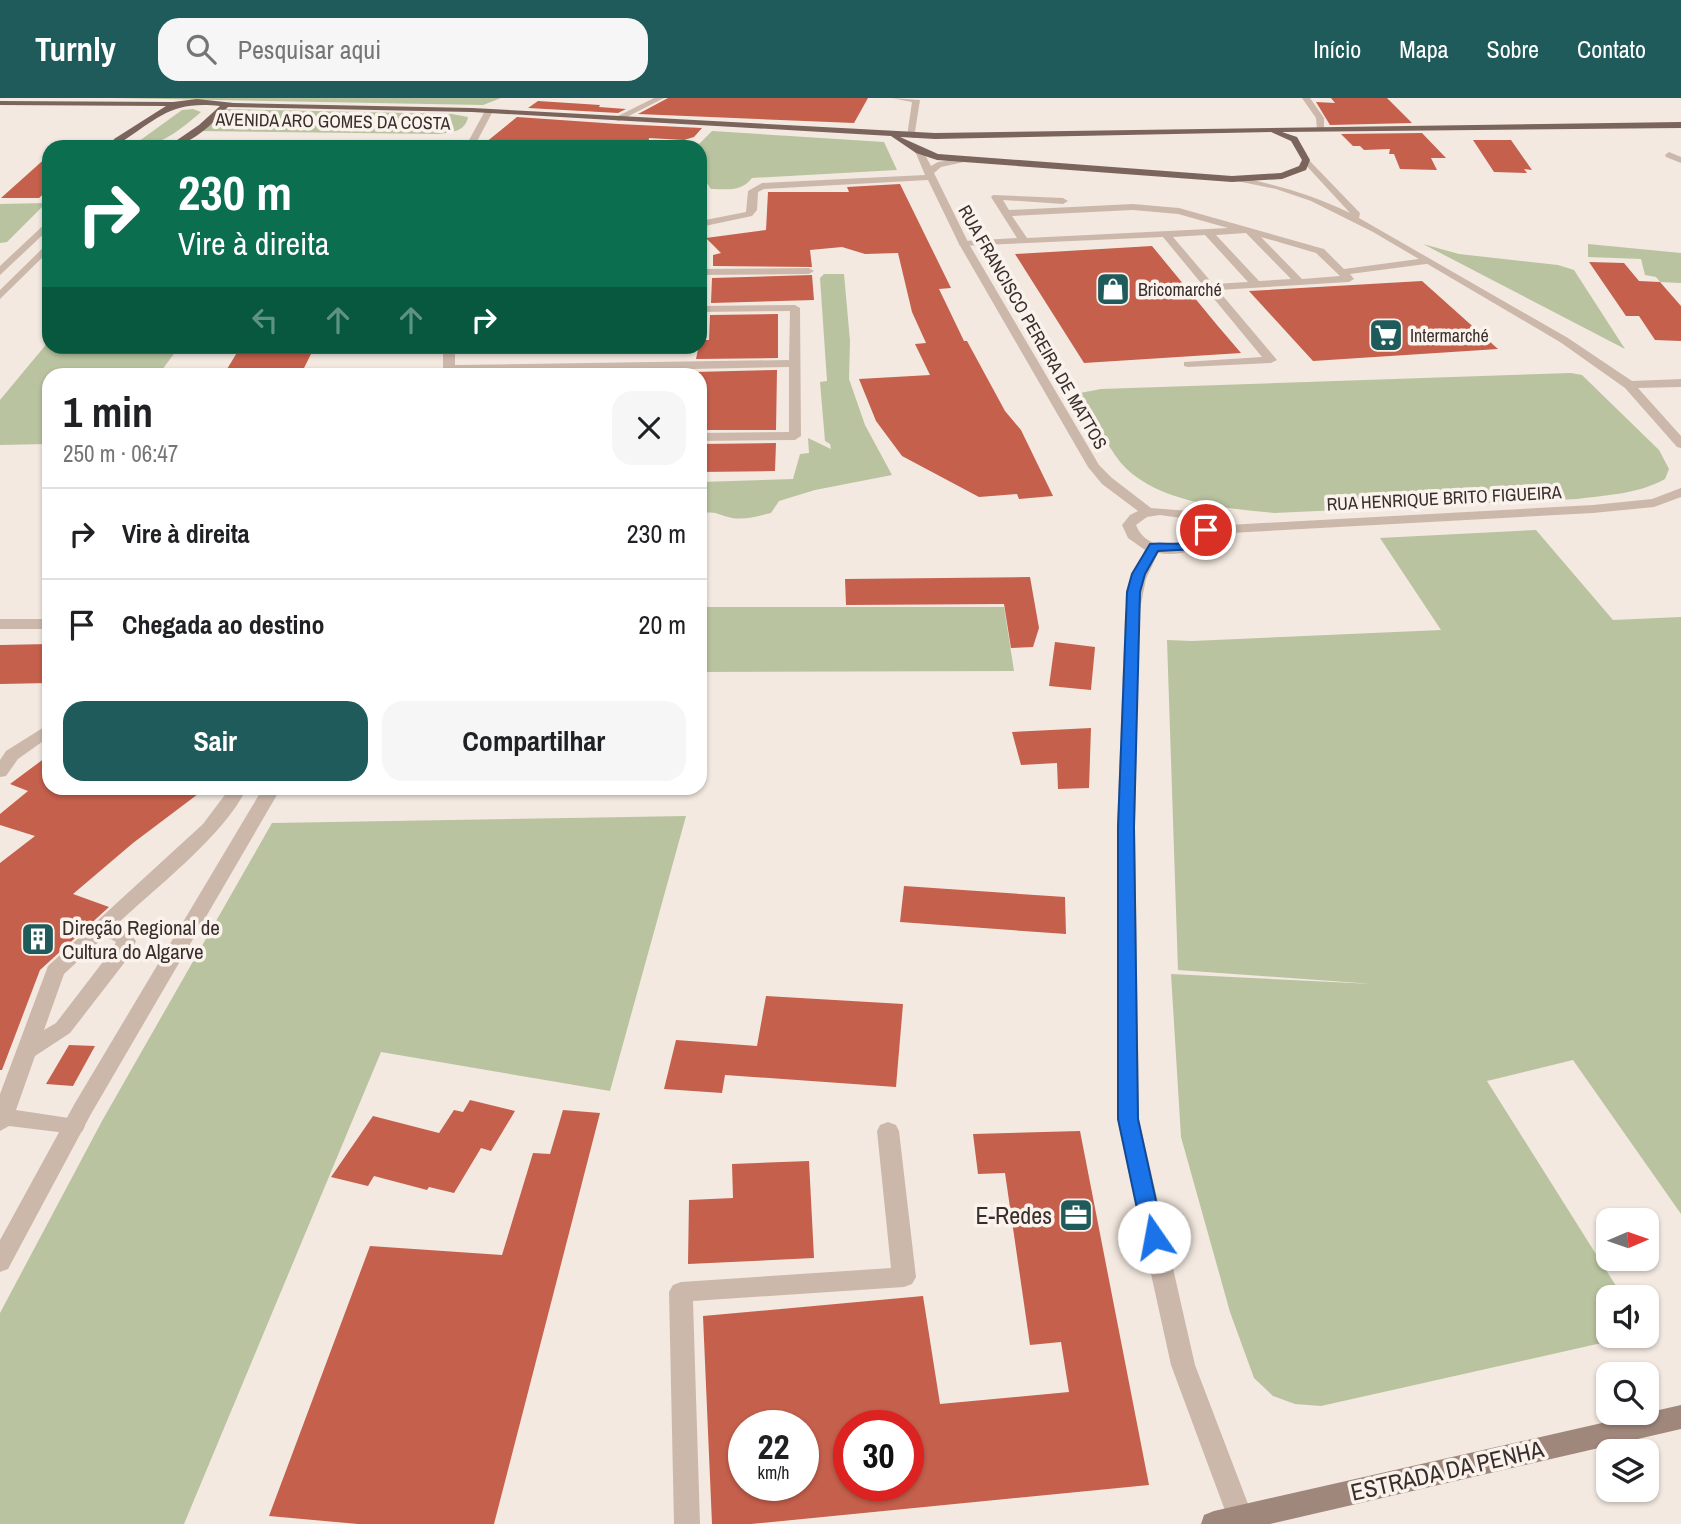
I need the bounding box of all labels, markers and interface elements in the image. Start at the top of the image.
search box [158,18,648,81]
text: Turnly [35,27,116,71]
icon: search [182,30,220,68]
text: Pesquisar aqui [238,32,381,67]
text: Início [1313,33,1361,65]
text: Mapa [1399,33,1449,65]
text: Sobre [1487,33,1539,65]
text: Contato [1577,33,1646,65]
street label: AVENIDA ARO GOMES DA COSTA [214,106,451,136]
text: 230 m [178,159,292,225]
icon: right [63,168,154,259]
street label: RUA FRANCISCO PEREIRA DE MATTOS [953,200,1113,454]
text: Vire à direita [178,222,329,265]
shop icon: Bricomarché [1094,270,1132,308]
place label: Bricomarché [1138,277,1222,302]
icon: left [246,301,284,339]
icon: ahead [319,301,357,339]
icon: ahead [392,301,430,339]
icon: right [465,301,503,339]
supermarket icon: Intermarché [1367,316,1405,354]
place label: Intermarché [1410,323,1489,348]
text: 1 min [63,384,153,440]
button: close [612,391,686,465]
text: 250 m · 06:47 [63,438,178,469]
street label: RUA HENRIQUE BRITO FIGUEIRA [1326,479,1562,517]
pin [1176,500,1236,560]
icon: arrive [1187,511,1225,549]
icon: right [63,515,101,553]
text: Vire à direita [122,516,250,551]
text: 230 m [627,516,686,551]
icon: arrive [63,606,101,644]
text: Chegada ao destino [122,607,325,642]
text: 20 m [639,607,686,642]
button: Sair [63,701,368,781]
button: Compartilhar [382,701,686,781]
place label: Direção Regional de Cultura do Algarve [62,913,220,966]
building icon: Direção Regional de Cultura do Algarve [19,920,57,958]
office icon: E-Redes [1057,1196,1095,1234]
place label: E-Redes [975,1199,1052,1231]
position arrow [1117,1200,1191,1274]
north arrow [1596,1208,1659,1270]
map controls [1596,1208,1659,1502]
button: sound [1596,1285,1659,1348]
button: search [1596,1362,1659,1425]
speed limit sign: 30 [833,1410,924,1501]
text: 22 [758,1423,789,1470]
street label: ESTRADA DA PENHA [1347,1432,1547,1508]
button: layers [1596,1439,1659,1502]
text: km/h [758,1460,790,1485]

